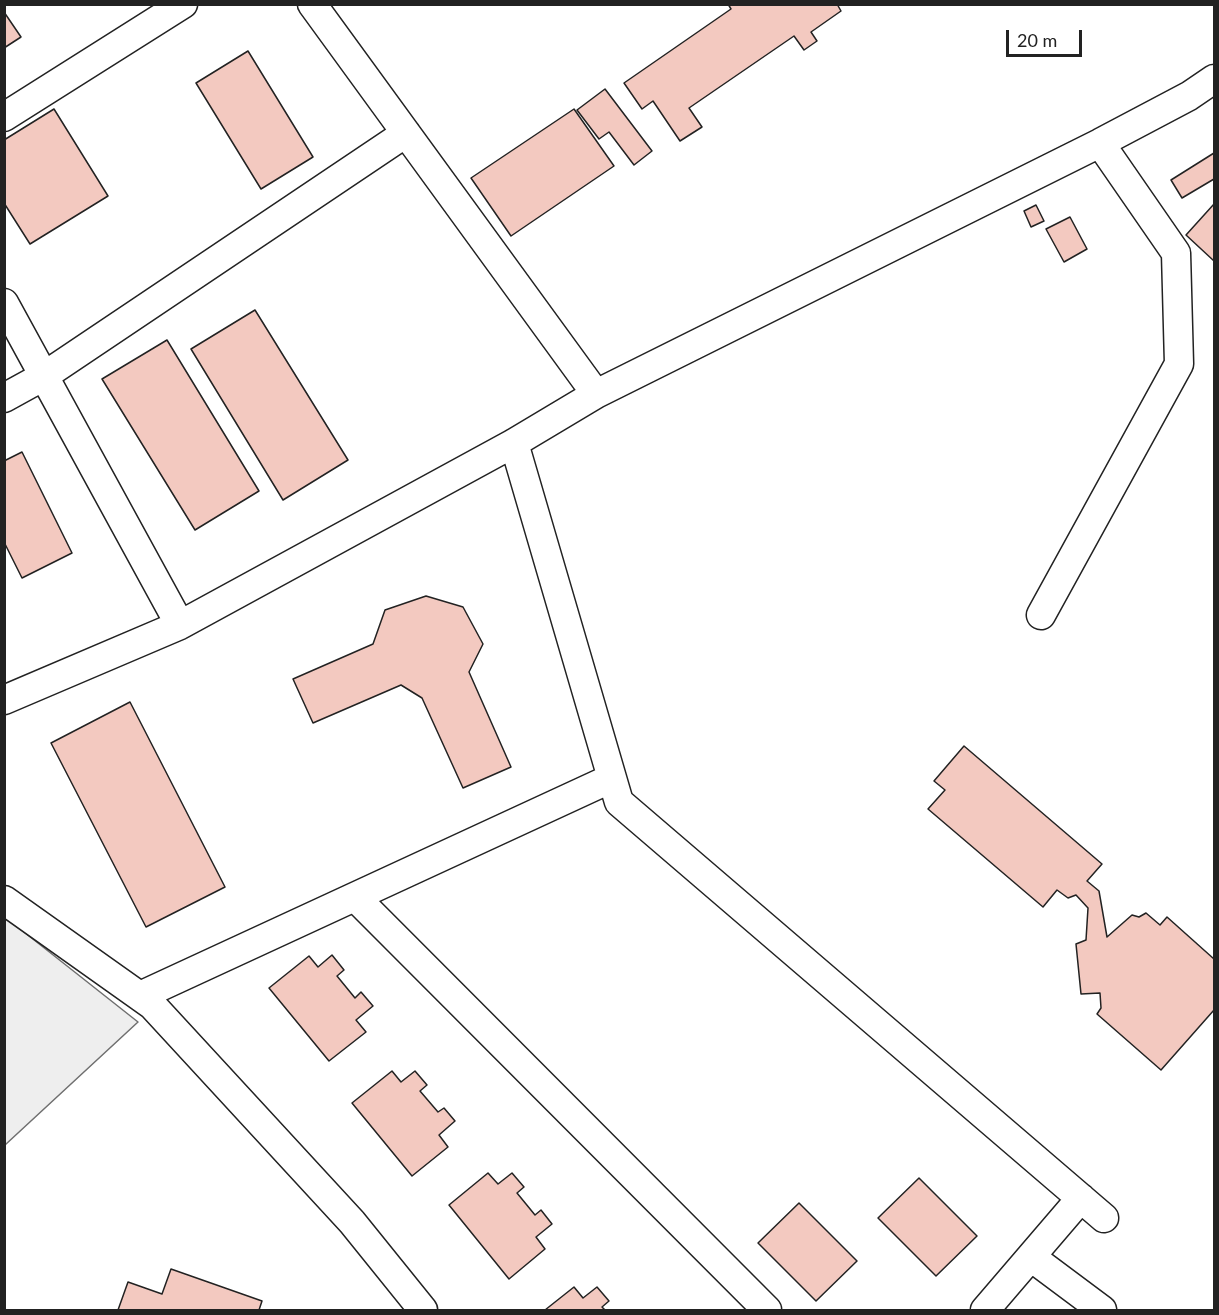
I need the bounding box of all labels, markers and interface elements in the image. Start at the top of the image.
scale bar [1009,18,1086,56]
text: 20 m [1017,29,1057,51]

